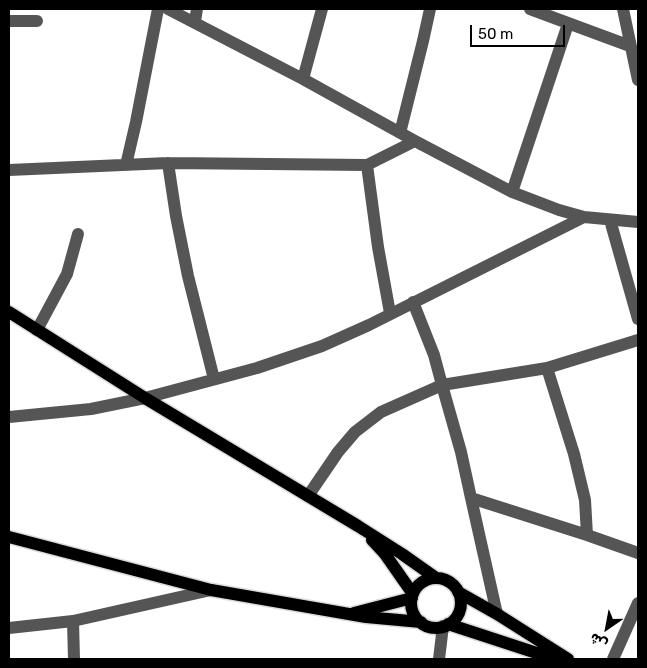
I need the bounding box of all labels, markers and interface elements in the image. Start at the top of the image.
scale bar [472,15,567,47]
text: 50 m [478,25,513,43]
north arrow [582,603,632,653]
text: ش [586,629,611,653]

